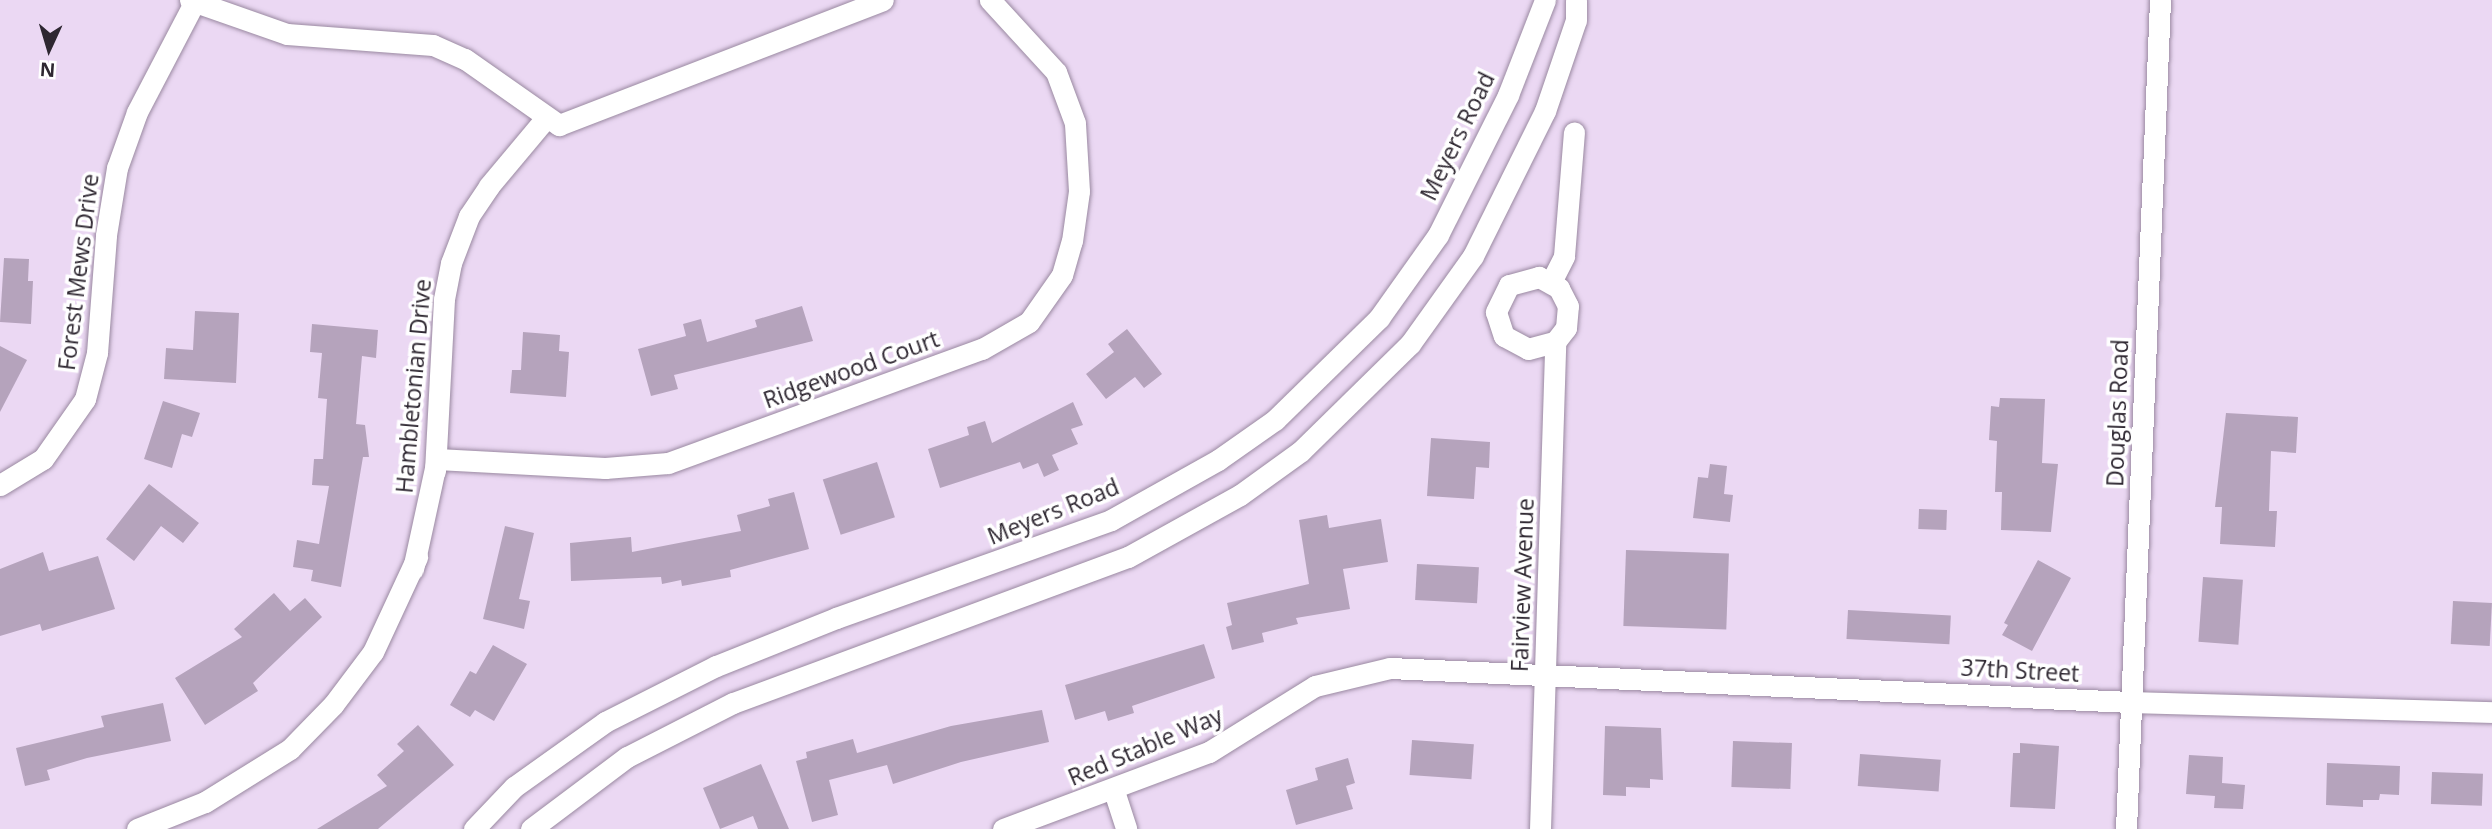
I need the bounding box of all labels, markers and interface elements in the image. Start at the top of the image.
north arrow [14,14,84,84]
text: N [39,56,56,83]
street label: Meyers Road [1414,67,1500,205]
street label: Forest Mews Drive [52,172,104,372]
street label: Hambletonian Drive [390,278,436,494]
street label: Ridgewood Court [759,324,943,414]
street label: Douglas Road [2101,339,2133,487]
street label: Meyers Road [983,472,1123,550]
street label: Fairview Avenue [1505,498,1539,672]
street label: 37th Street [1960,653,2080,687]
street label: Red Stable Way [1064,701,1226,791]

